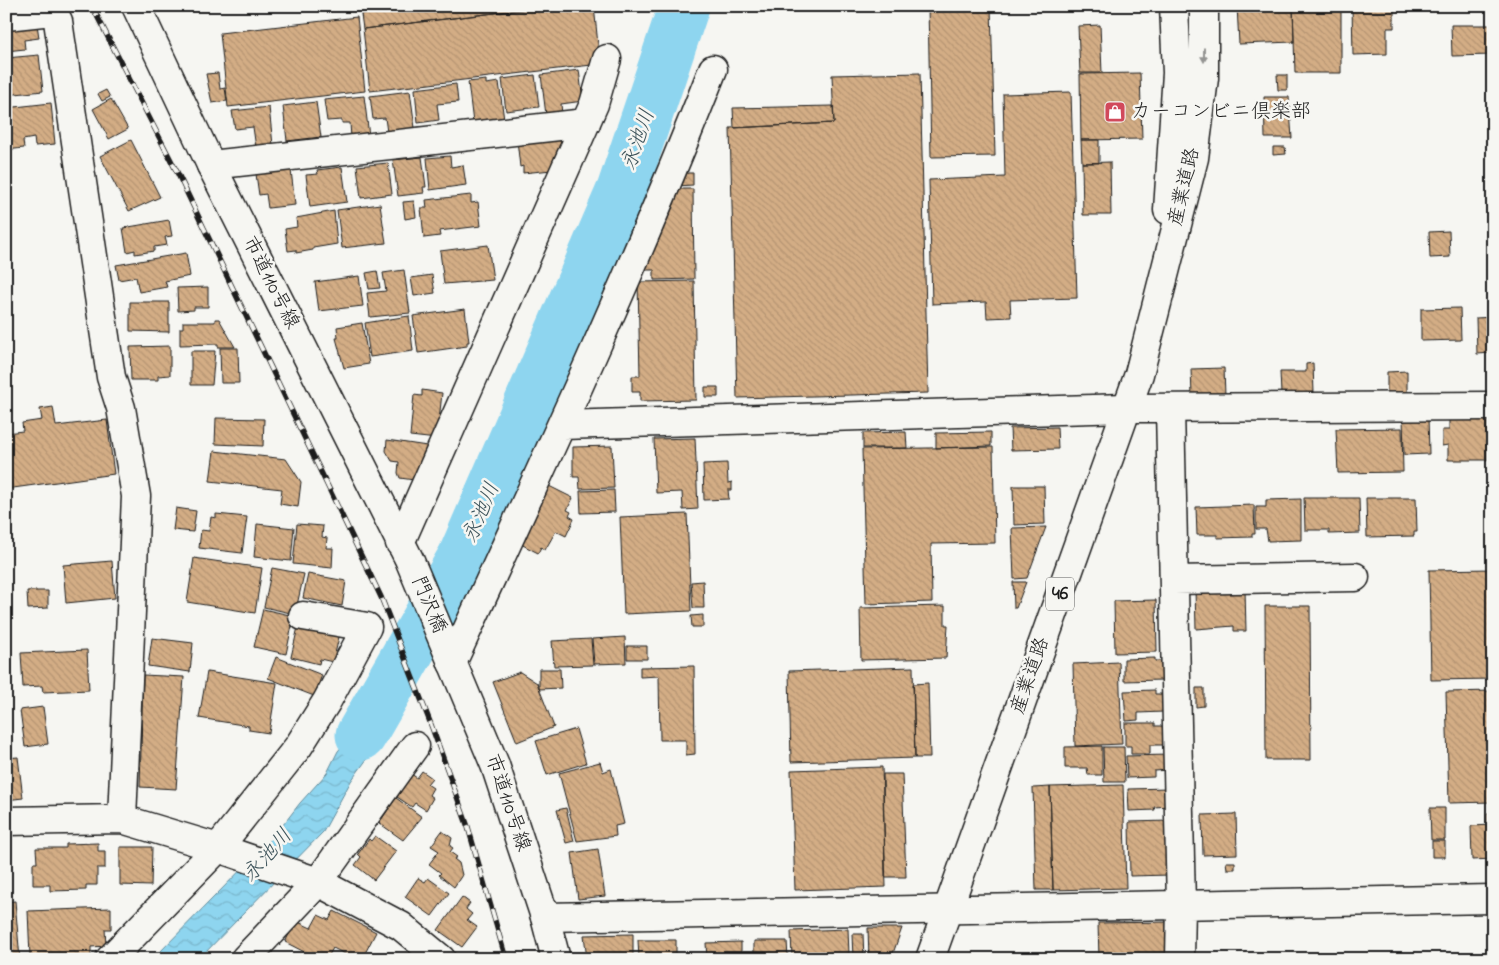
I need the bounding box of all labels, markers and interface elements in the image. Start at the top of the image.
one-way arrow [1200,47,1208,63]
place label: カーコンビニ倶楽部 [1131,98,1311,127]
shop icon: カーコンビニ倶楽部 [1103,100,1127,124]
water label: 永池川 [615,105,663,175]
street label: 産業道路 [1162,145,1208,229]
street label: 市道110号線 [234,231,306,335]
water label: 永池川 [456,478,508,548]
street label: 門沢橋 [403,572,453,638]
road number: 46 [1046,578,1074,610]
street label: 産業道路 [1004,633,1058,719]
street label: 市道110号線 [477,750,537,856]
water label: 永池川 [236,822,300,890]

